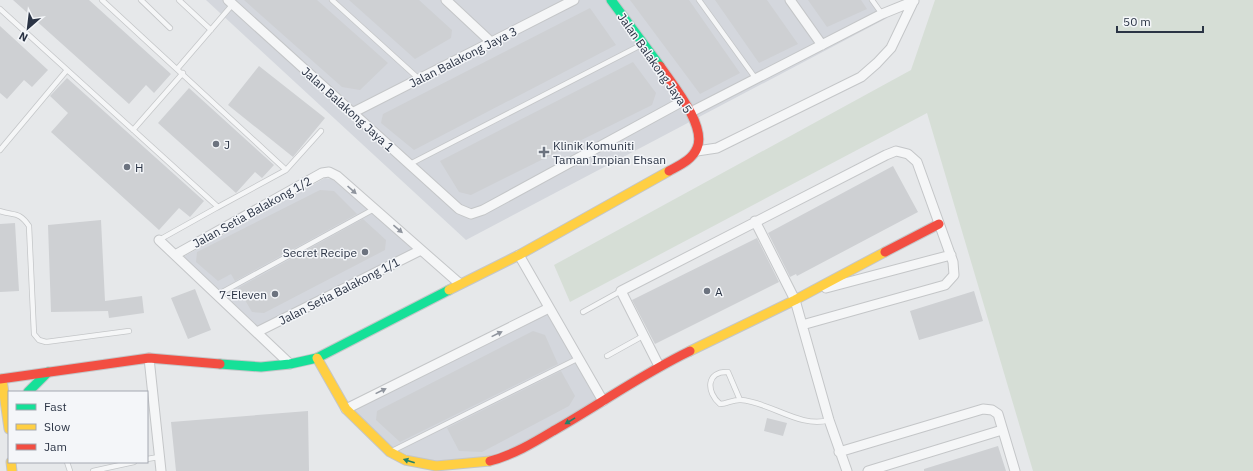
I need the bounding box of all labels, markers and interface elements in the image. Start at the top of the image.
north arrow [8,8,48,48]
scale bar [1117,8,1203,34]
street label: Jalan Balakong Jaya 5 [615,10,695,116]
text: 50 m [1123,14,1151,29]
street label: Jalan Balakong Jaya 3 [406,23,520,91]
text: N [16,29,30,45]
street label: Jalan Balakong Jaya 1 [299,64,397,154]
place label: J [224,137,230,152]
place label: Klinik Komuniti Taman Impian Ehsan [553,138,666,167]
marker: J [211,139,221,149]
marker: Klinik Komuniti Taman Impian Ehsan [538,146,550,158]
place label: H [135,160,143,175]
marker: H [122,162,132,172]
street label: Jalan Setia Balakong 1/2 [190,173,314,251]
one-way arrow [347,185,357,194]
one-way arrow [393,225,403,234]
place label: Secret Recipe [283,245,357,260]
marker: Secret Recipe [360,247,370,257]
street label: Jalan Setia Balakong 1/1 [276,254,402,328]
place label: A [715,284,723,299]
marker: A [702,286,712,296]
place label: 7-Eleven [219,287,267,302]
marker: 7-Eleven [270,289,280,299]
one-way arrow [491,330,503,337]
one-way arrow [375,388,386,395]
legend [8,391,148,463]
text: Fast [44,399,67,414]
one-way arrow [564,418,576,425]
text: Slow [44,419,70,434]
text: Jam [44,439,67,454]
one-way arrow [403,458,415,464]

